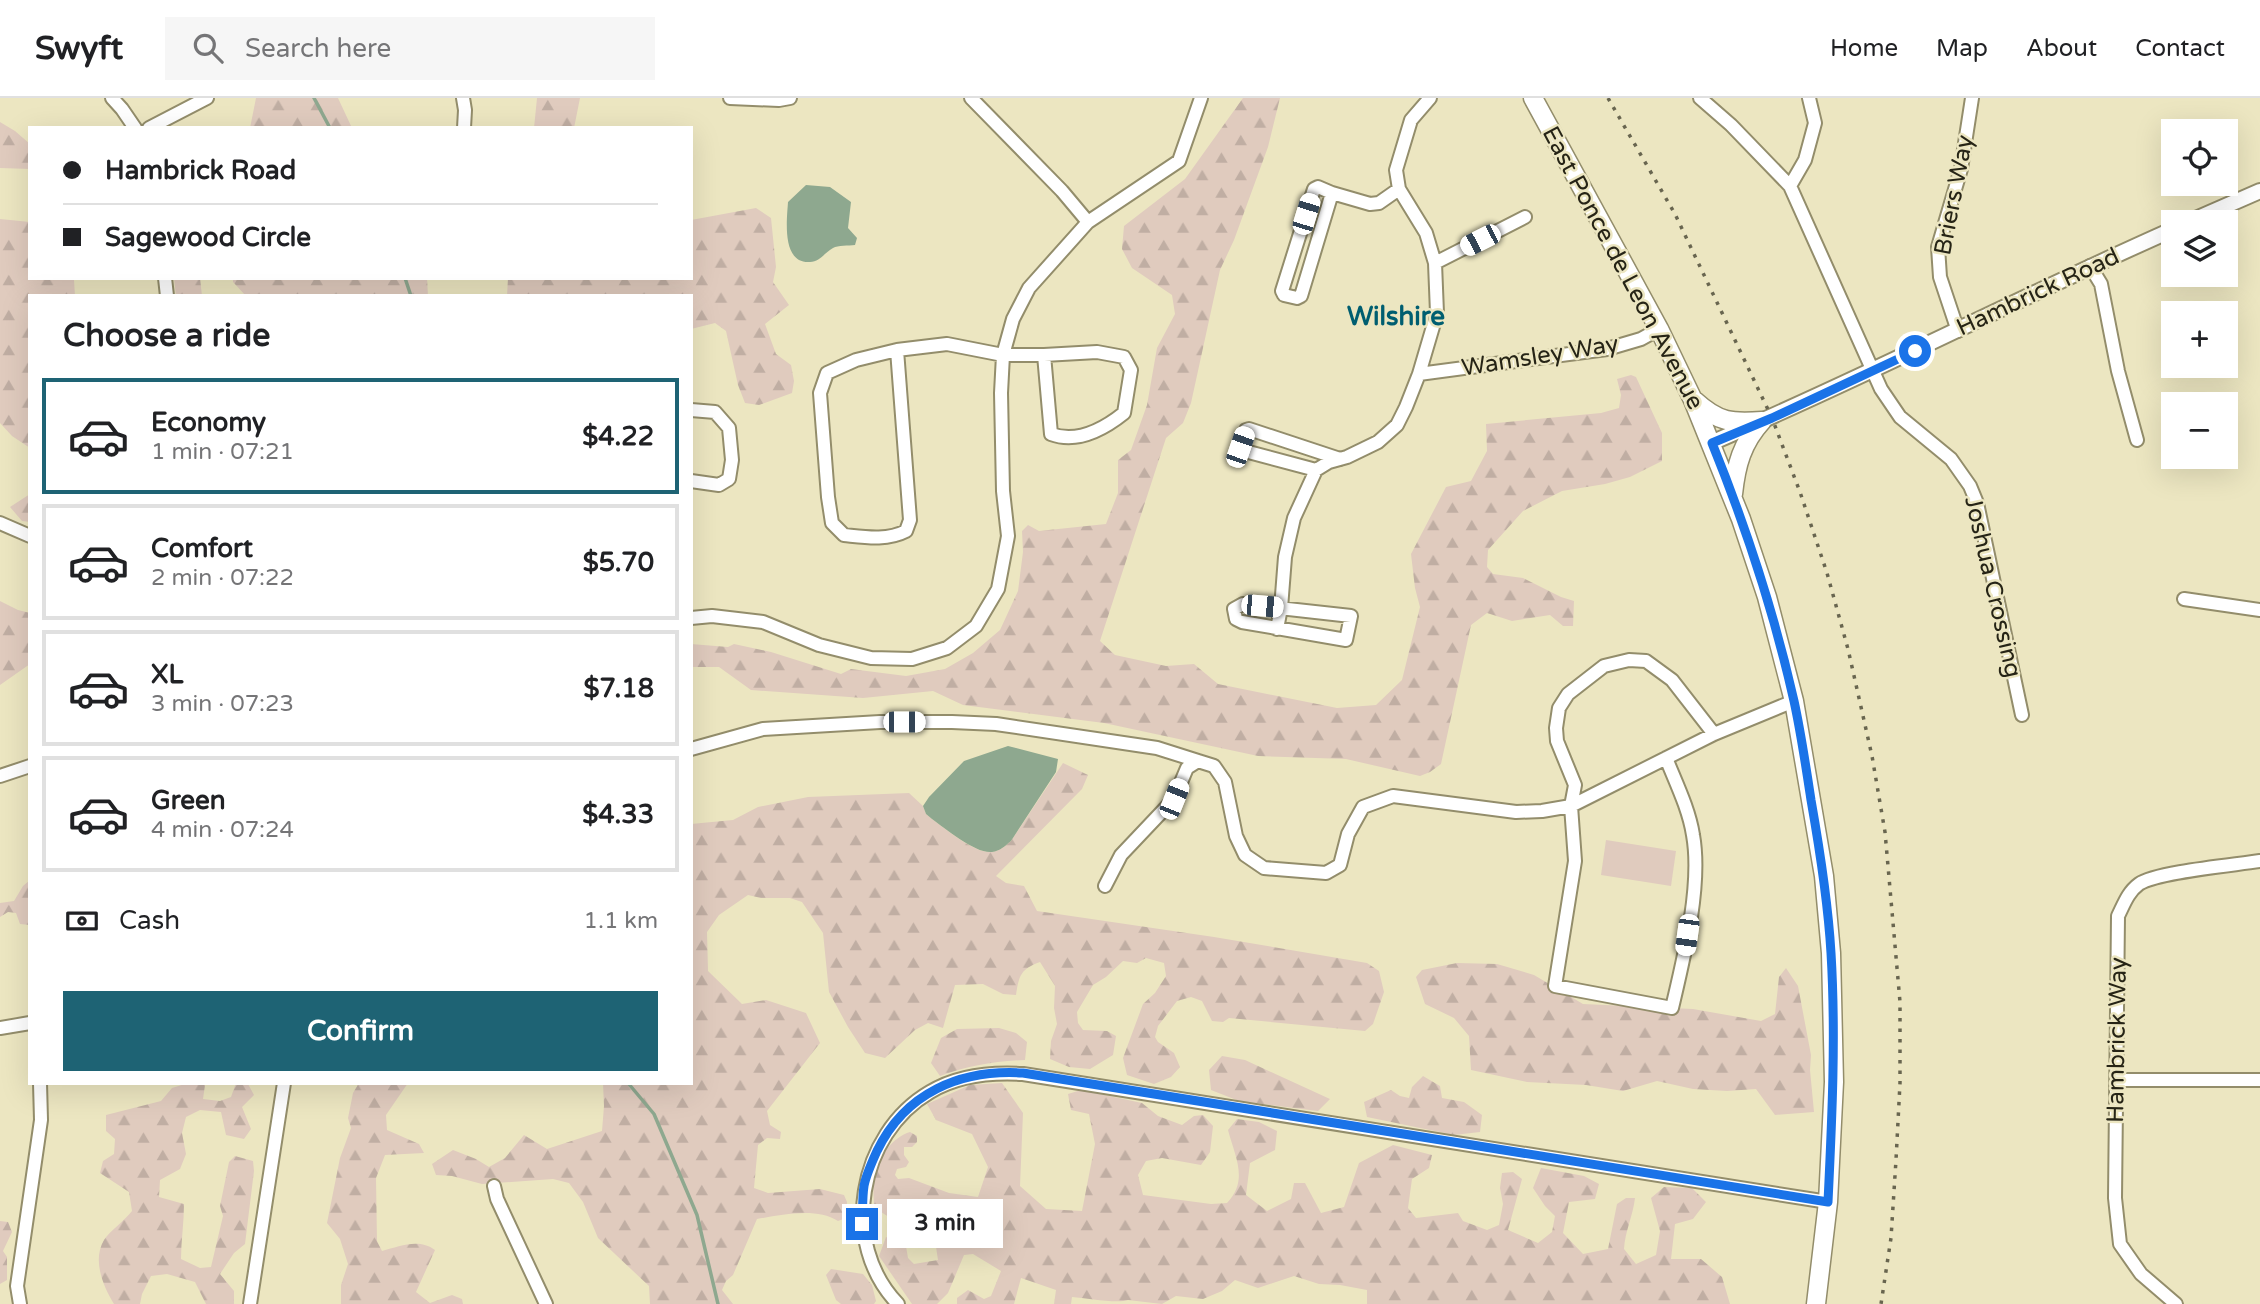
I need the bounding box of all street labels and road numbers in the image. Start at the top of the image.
street label: East Ponce de Leon Avenue [1536,121,1710,415]
street label: Briers Way [1928,132,1980,257]
street label: Hambrick Road [1952,242,2124,342]
street label: Wamsley Way [1460,329,1621,383]
street label: Joshua Crossing [1958,494,2028,680]
street label: Hambrick Way [2101,957,2133,1123]

